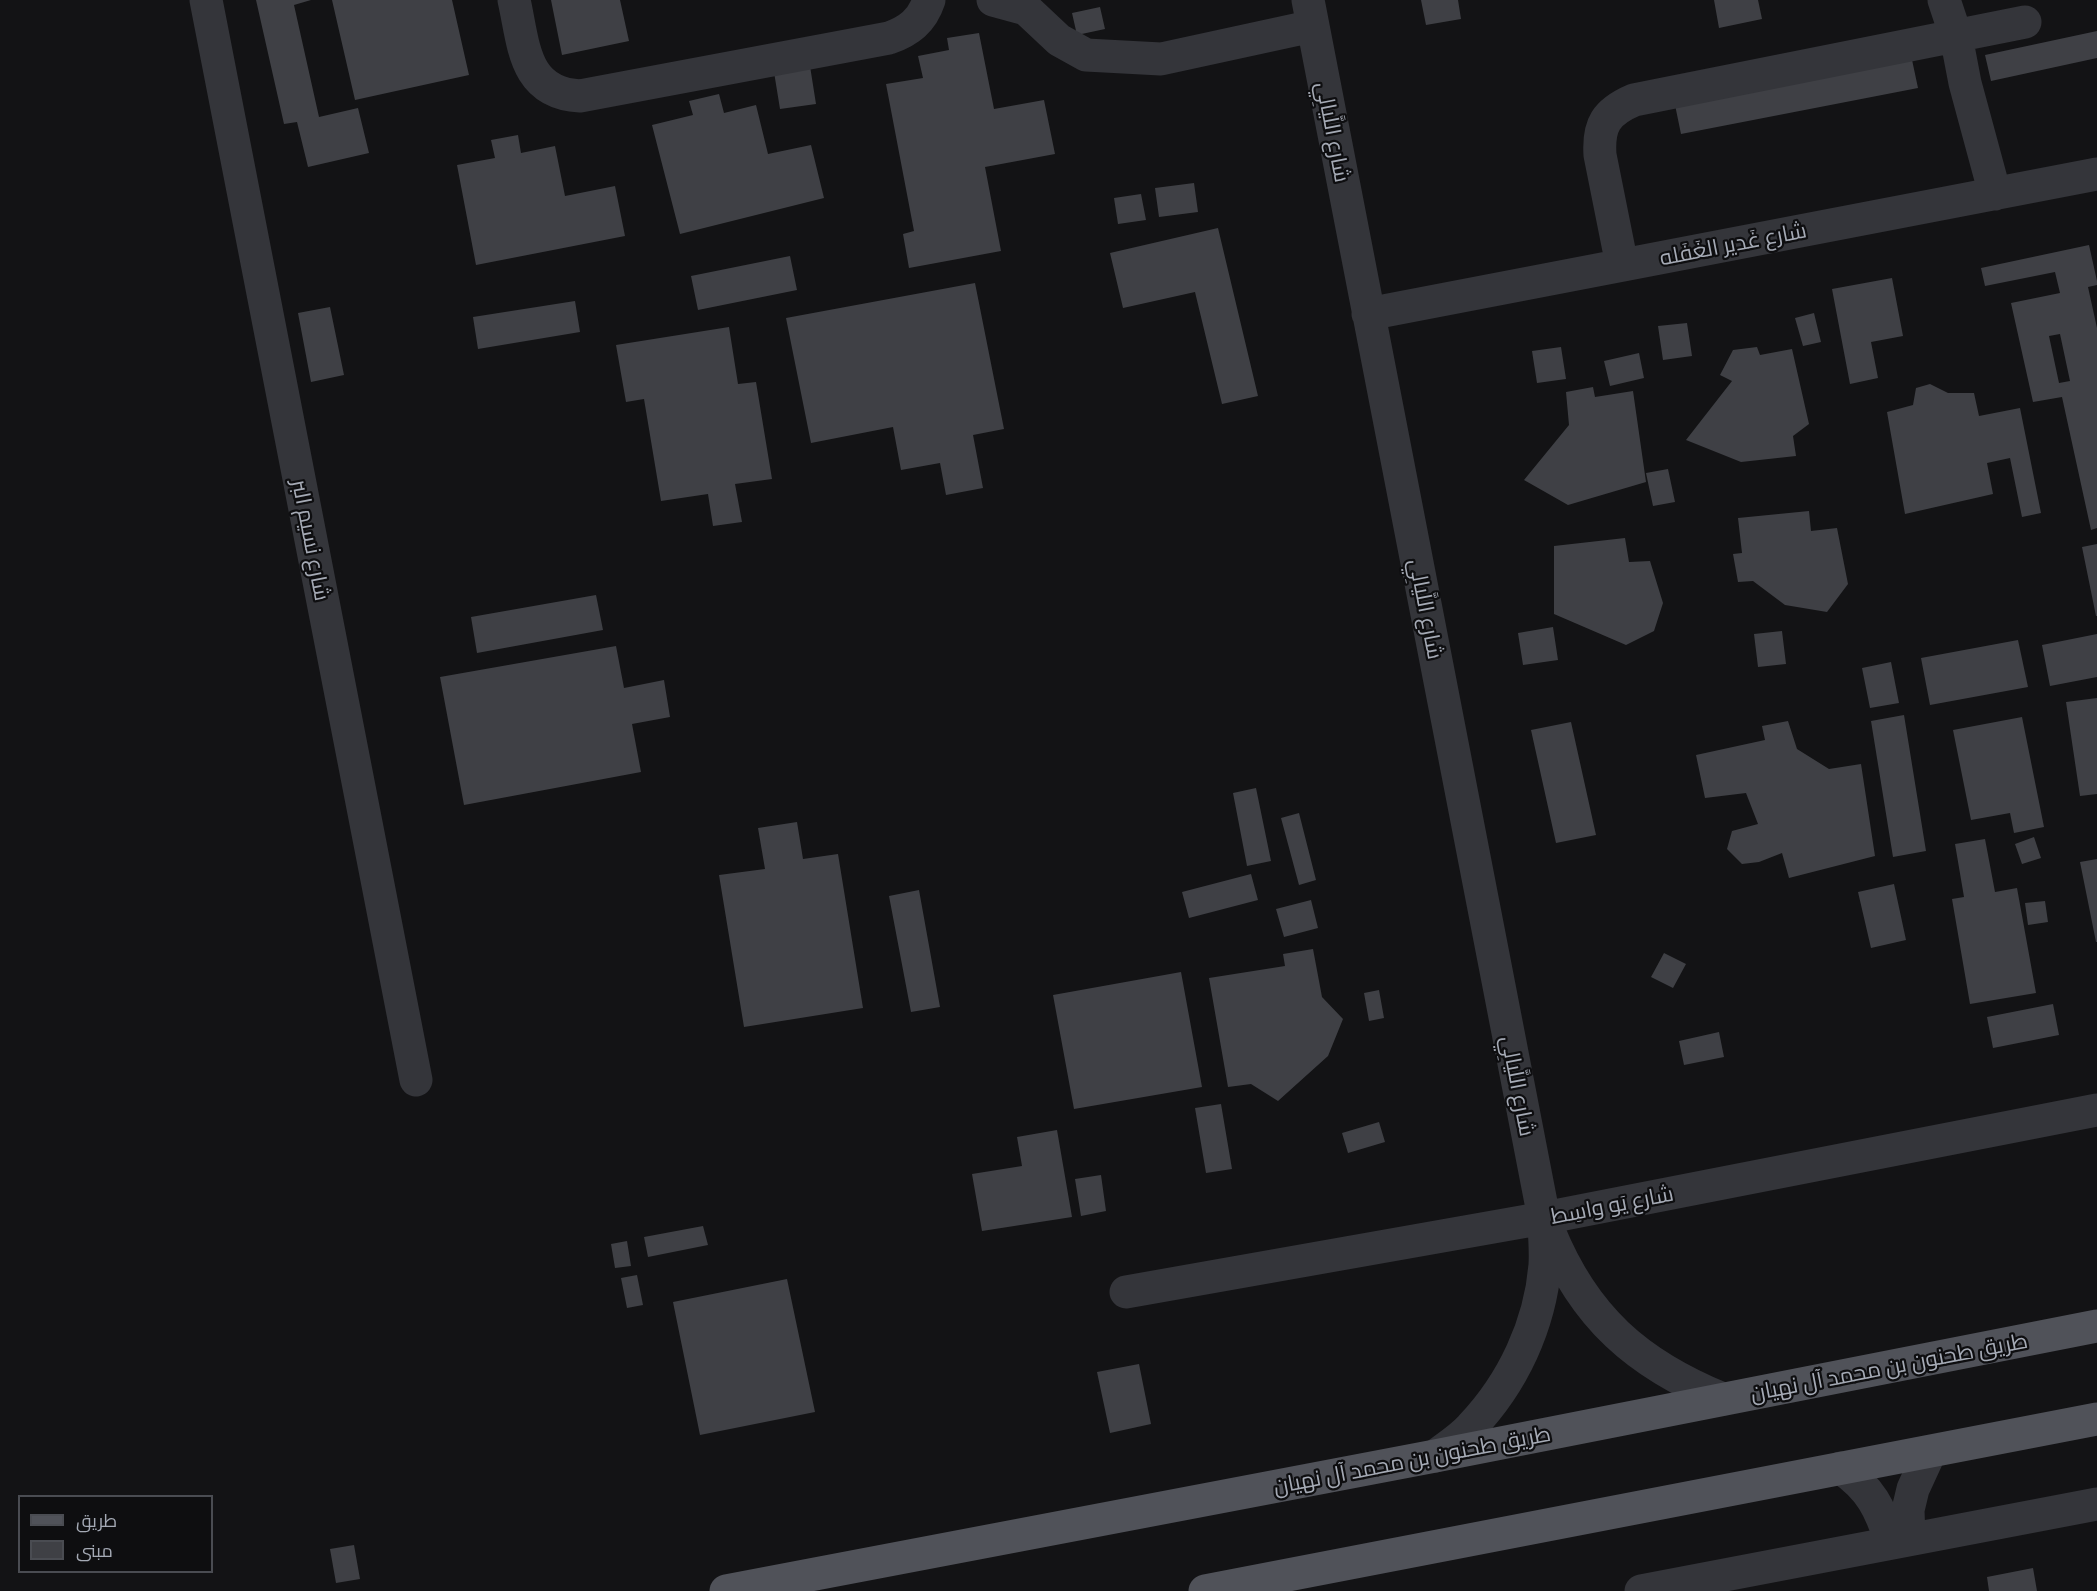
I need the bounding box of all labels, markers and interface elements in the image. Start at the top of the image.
street label: شارع اللَّيالِي [1310,80,1356,184]
street label: شارع غَدير الغَفَله [1657,217,1809,271]
street label: شارع نسيم البر [286,477,336,603]
street label: شارع اللَّيالِي [1403,557,1449,661]
street label: شارع اللَّيالِي [1495,1034,1541,1138]
street label: شارع يَو واسِط [1548,1180,1676,1230]
street label: طريق طحنون بن محمد آل نهيان [1748,1327,2030,1407]
street label: طريق طحنون بن محمد آل نهيان [1271,1420,1553,1500]
legend [18,1495,213,1573]
text: طريق [76,1509,117,1531]
text: مبنى [76,1539,113,1561]

